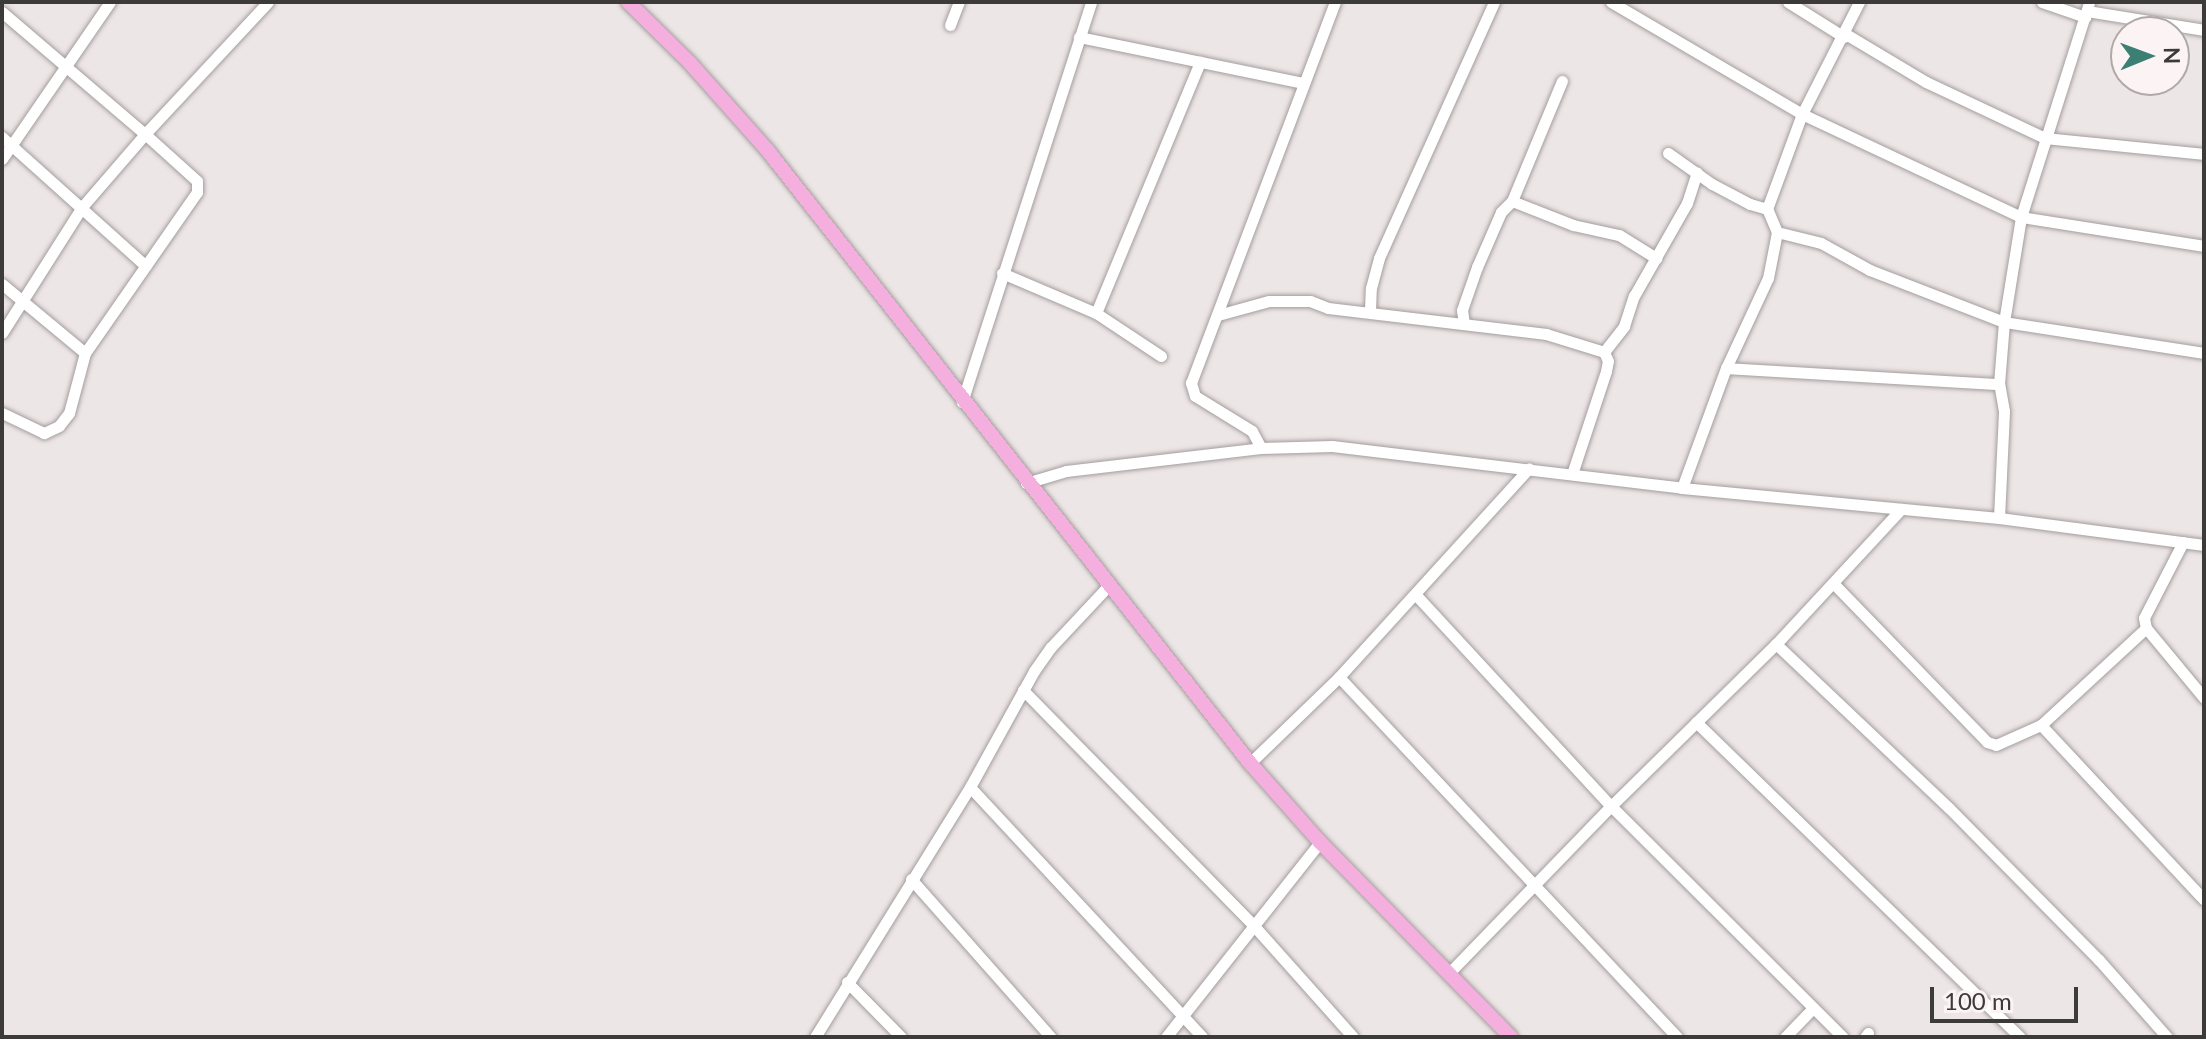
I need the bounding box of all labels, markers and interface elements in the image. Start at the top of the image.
north arrow [2110,16,2190,96]
text: N [2159,47,2186,64]
scale bar [1934,971,2082,1021]
text: 100 m [1944,986,2012,1015]

